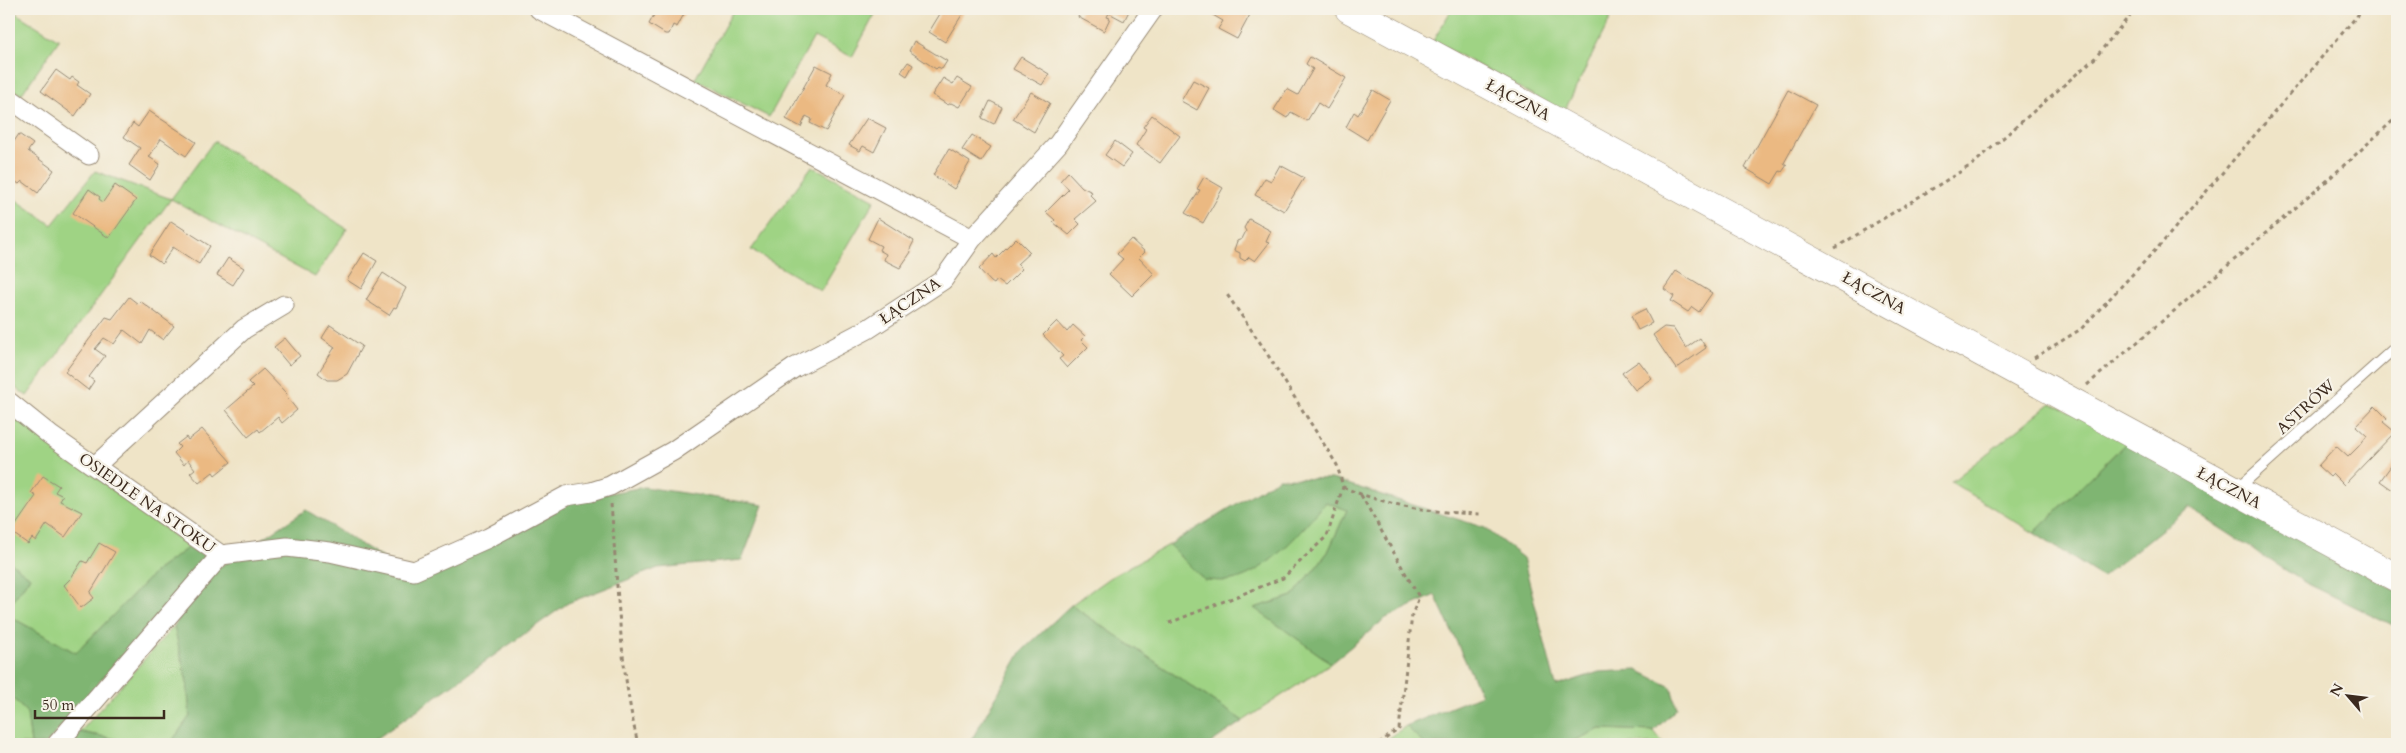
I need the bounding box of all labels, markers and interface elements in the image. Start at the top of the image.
street label: ŁĄCZNA [1482,74,1554,126]
street label: ŁĄCZNA [1838,266,1910,320]
street label: ŁĄCZNA [875,272,946,330]
street label: ASTRÓW [2272,374,2340,439]
street label: OSIEDLE NA STOKU [74,448,220,558]
street label: ŁĄCZNA [2193,462,2265,514]
north arrow [2324,670,2374,720]
text: N [2326,680,2348,700]
scale bar [35,688,164,720]
text: 50 m [42,695,74,715]

